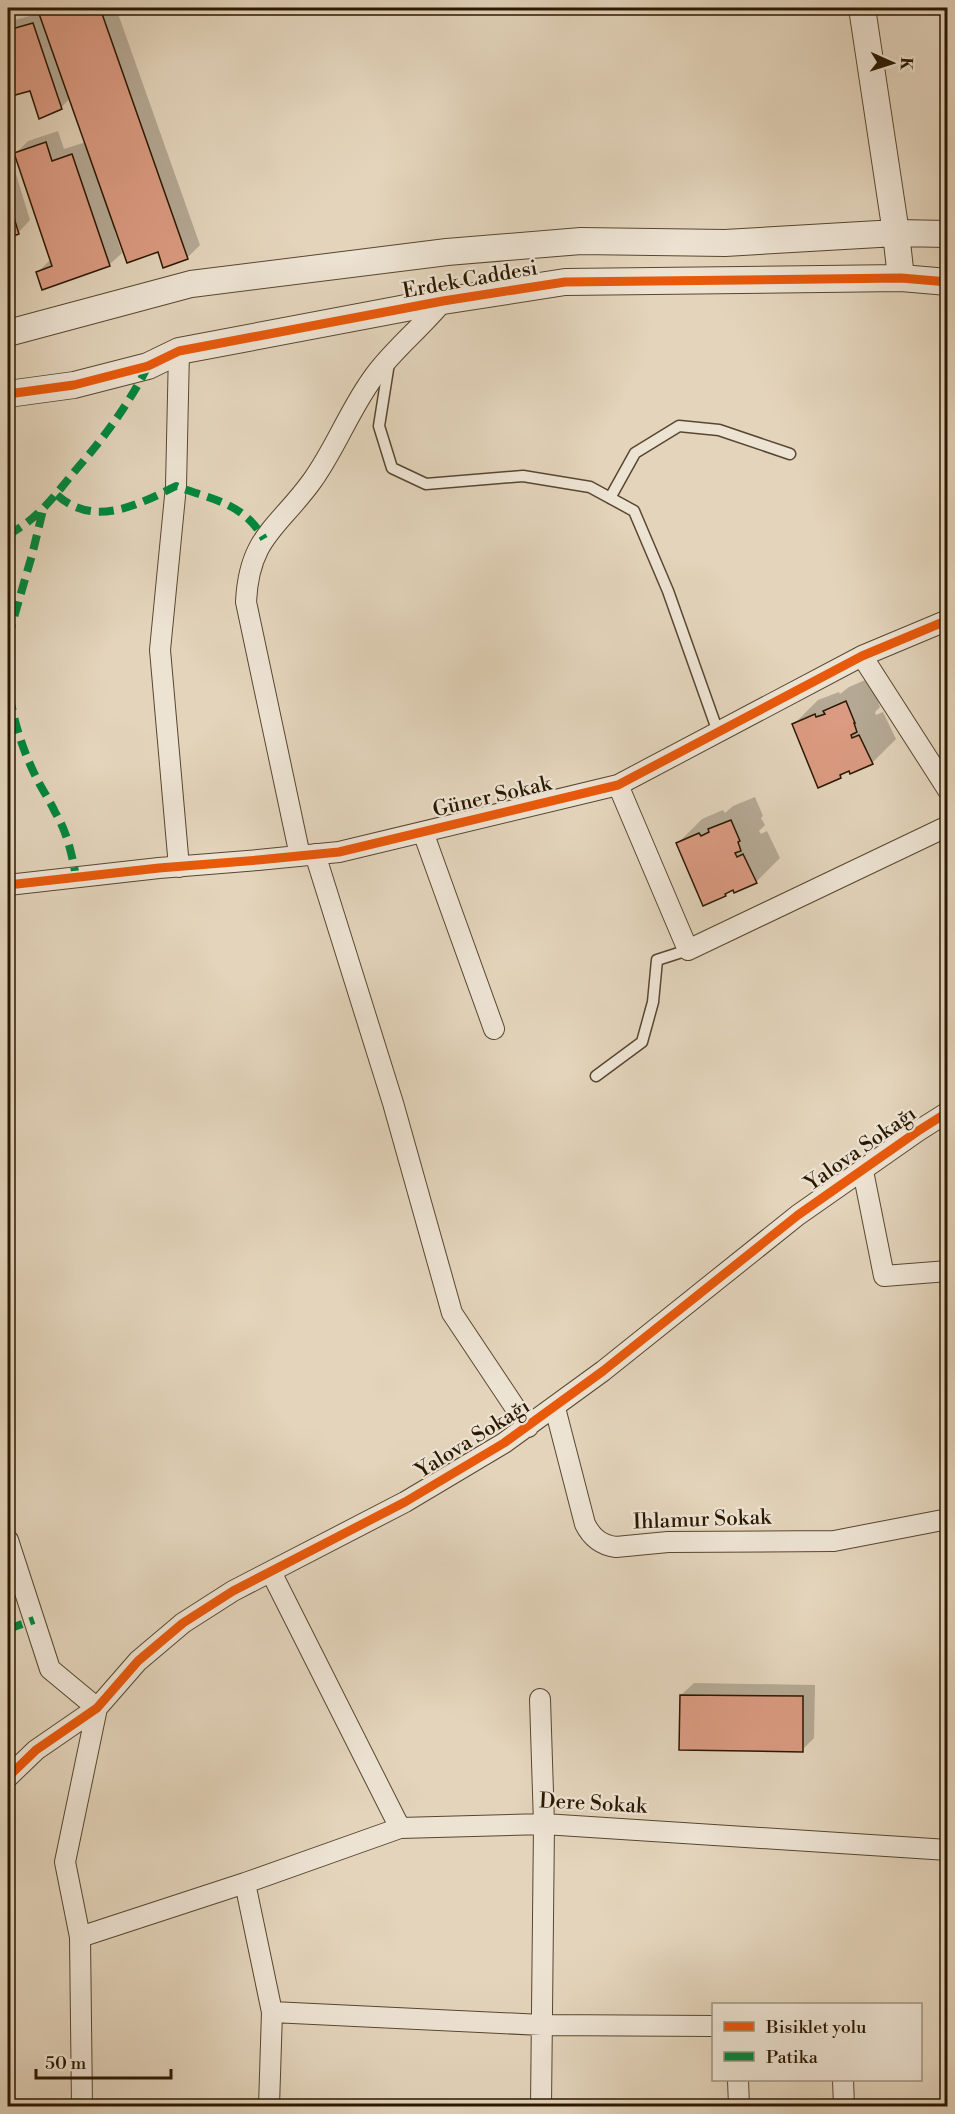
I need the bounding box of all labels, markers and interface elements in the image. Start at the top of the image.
north arrow [862,33,922,93]
text: K [896,57,916,72]
street label: Erdek Caddesi [400,255,540,305]
street label: Güner Sokak [430,770,555,823]
street label: Yalova Sokağı [799,1101,922,1198]
street label: Yalova Sokağı [410,1393,535,1485]
street label: Ihlamur Sokak [633,1505,773,1535]
street label: Dere Sokak [538,1788,649,1820]
legend [712,2003,922,2081]
text: Bisiklet yolu [765,2016,867,2039]
scale bar [36,2042,171,2080]
text: Patika [766,2046,819,2069]
text: 50 m [45,2052,87,2075]

